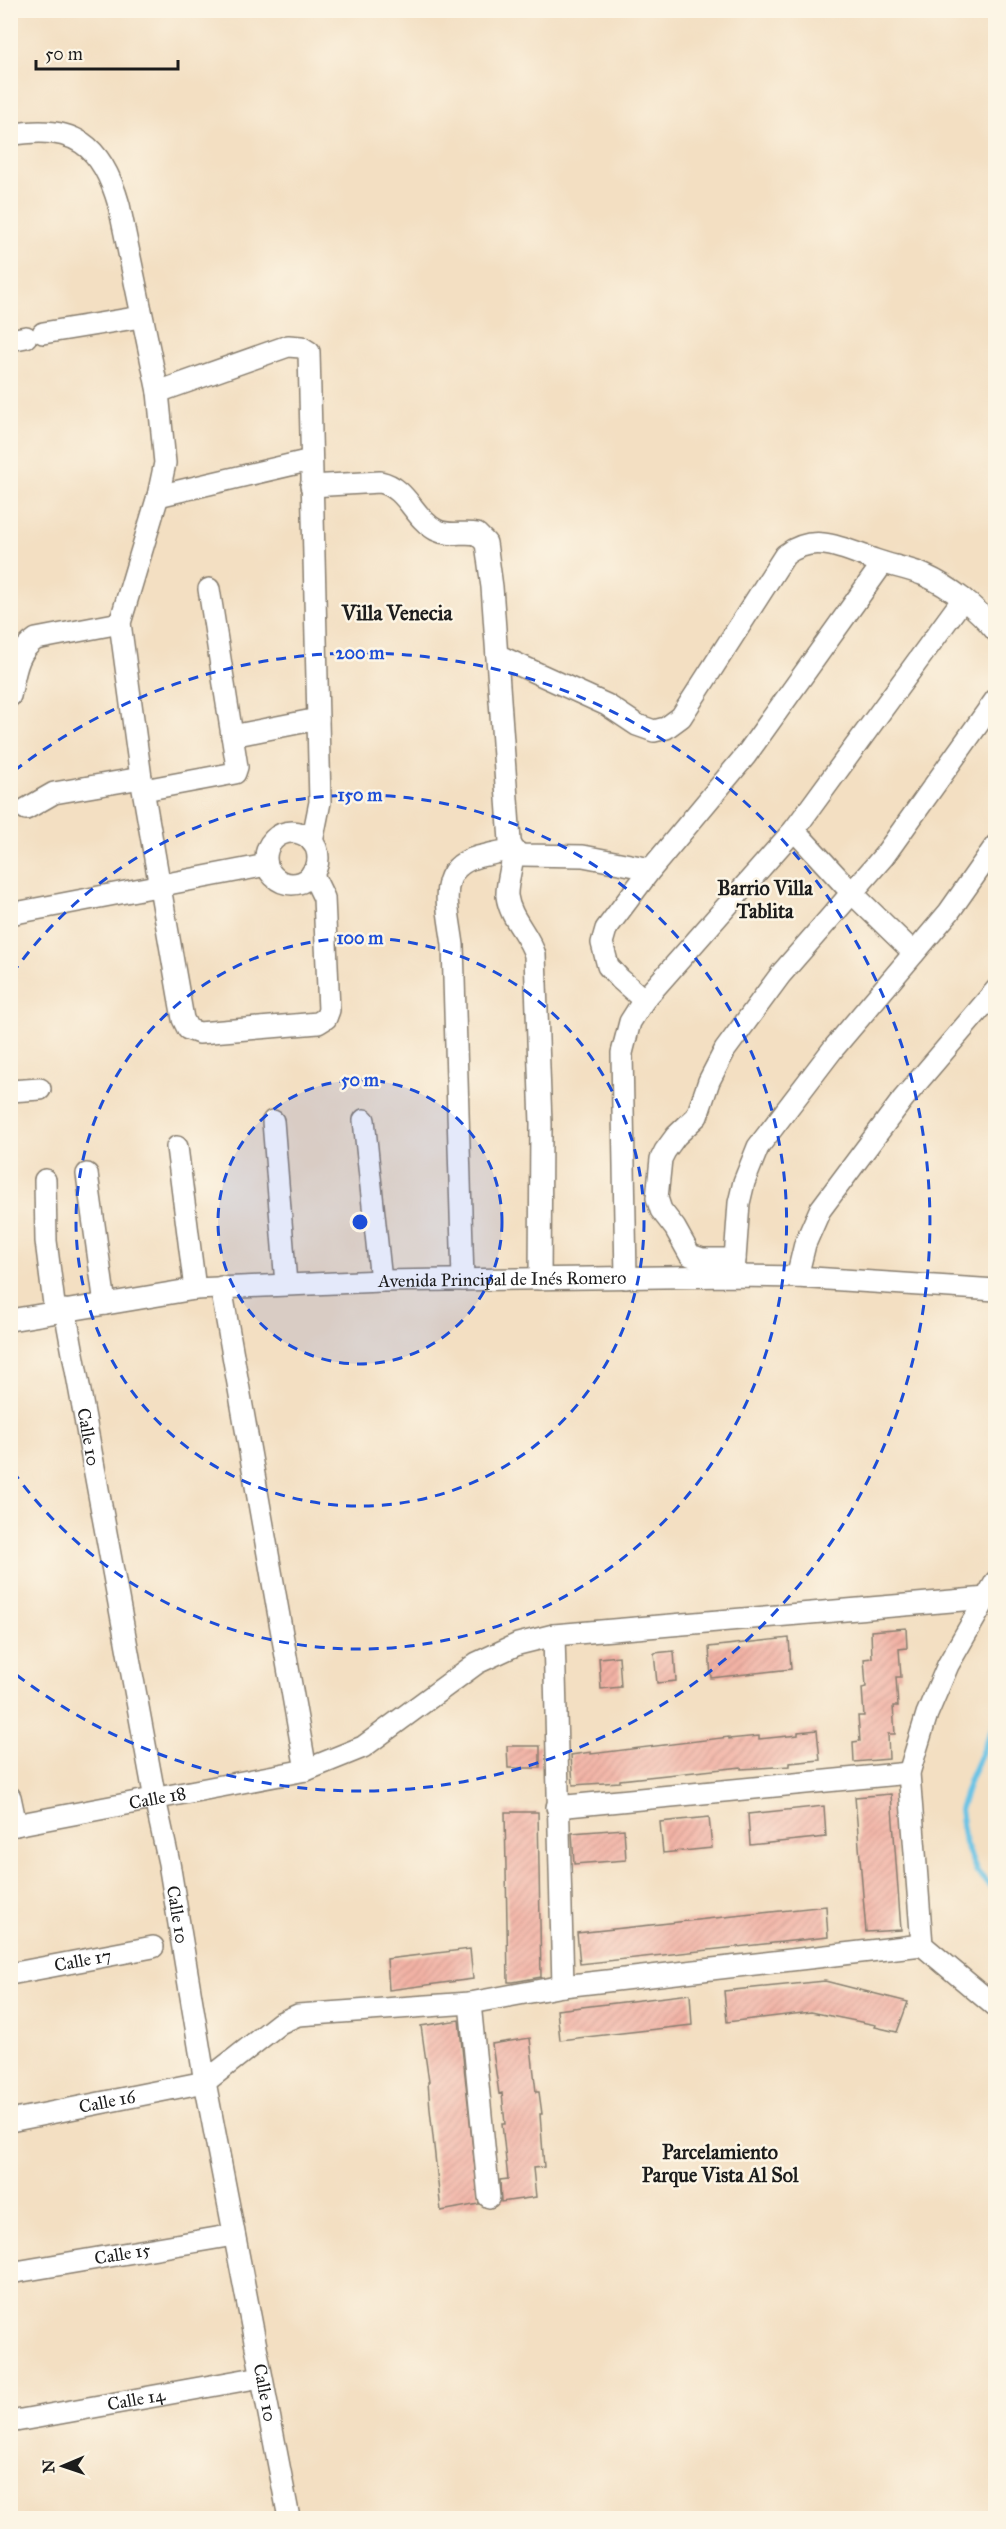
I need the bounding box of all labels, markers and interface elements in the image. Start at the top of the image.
scale bar [36,33,178,71]
text: 50 m [45,43,83,65]
district label: Villa Venecia [341,600,453,626]
text: 200 m [336,642,385,664]
text: 150 m [338,784,383,806]
district label: Barrio Villa Tablita [717,876,813,923]
text: 100 m [337,927,384,949]
text: 50 m [341,1069,380,1091]
centre of rings [350,1212,370,1232]
street label: Avenida Principal de Inés Romero [377,1267,626,1292]
street label: Calle 10 [72,1406,104,1468]
street label: Calle 18 [127,1782,188,1814]
street label: Calle 10 [162,1884,193,1945]
street label: Calle 17 [52,1944,113,1976]
street label: Calle 16 [77,2085,138,2118]
district label: Parcelamiento Parque Vista Al Sol [642,2140,799,2188]
street label: Calle 15 [93,2238,153,2269]
street label: Calle 10 [249,2362,281,2423]
street label: Calle 14 [105,2383,167,2415]
north arrow [33,2436,93,2496]
text: N [39,2459,58,2474]

